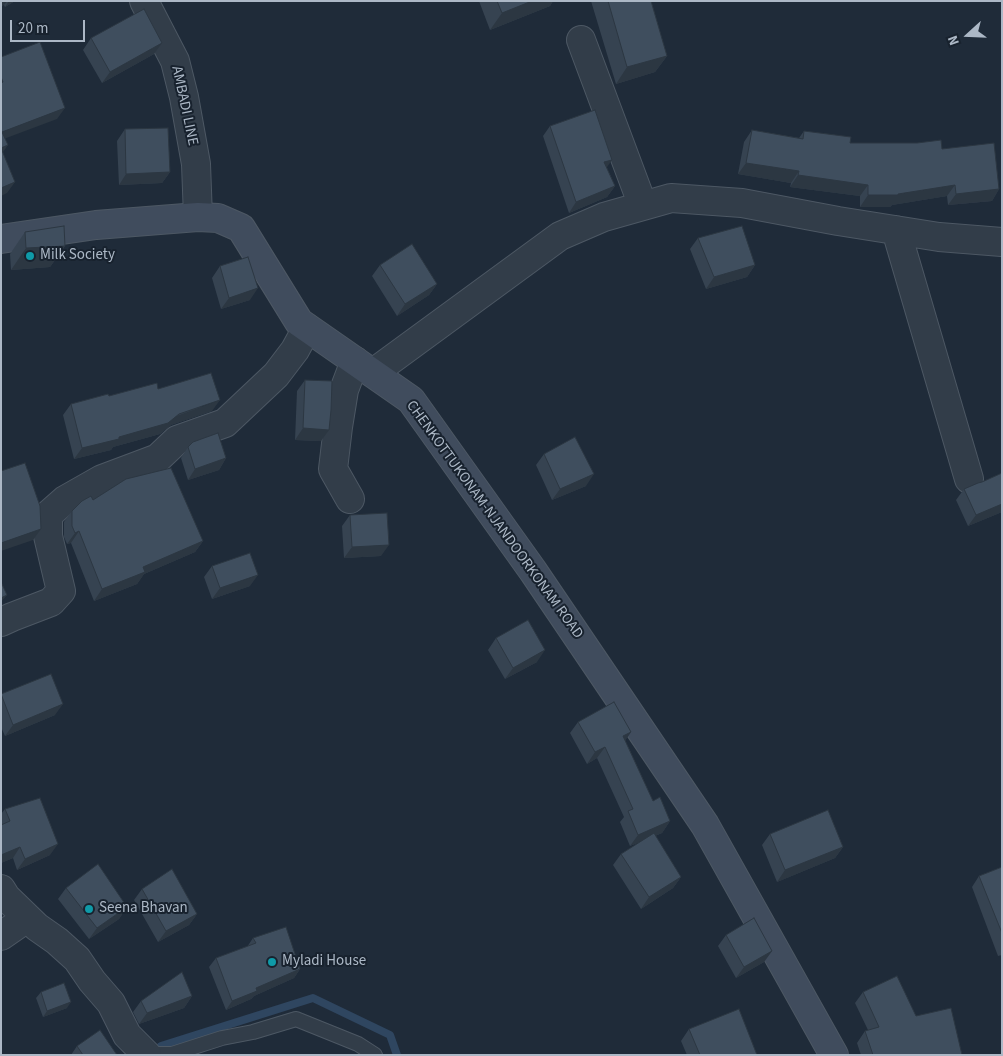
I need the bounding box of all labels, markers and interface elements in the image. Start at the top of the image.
scale bar [12,10,88,42]
north arrow [943,10,993,60]
text: 20 m [18,18,48,39]
text: N [943,32,965,48]
street label: AMBADI LINE [167,64,201,148]
place label: Milk Society [40,247,115,265]
marker: Milk Society [24,250,36,262]
street label: CHENKOTTUKONAM-NJANDOORKONAM ROAD [402,398,586,642]
place label: Seena Bhavan [99,900,188,918]
marker: Seena Bhavan [83,903,95,915]
place label: Myladi House [282,953,366,971]
marker: Myladi House [266,956,278,968]

